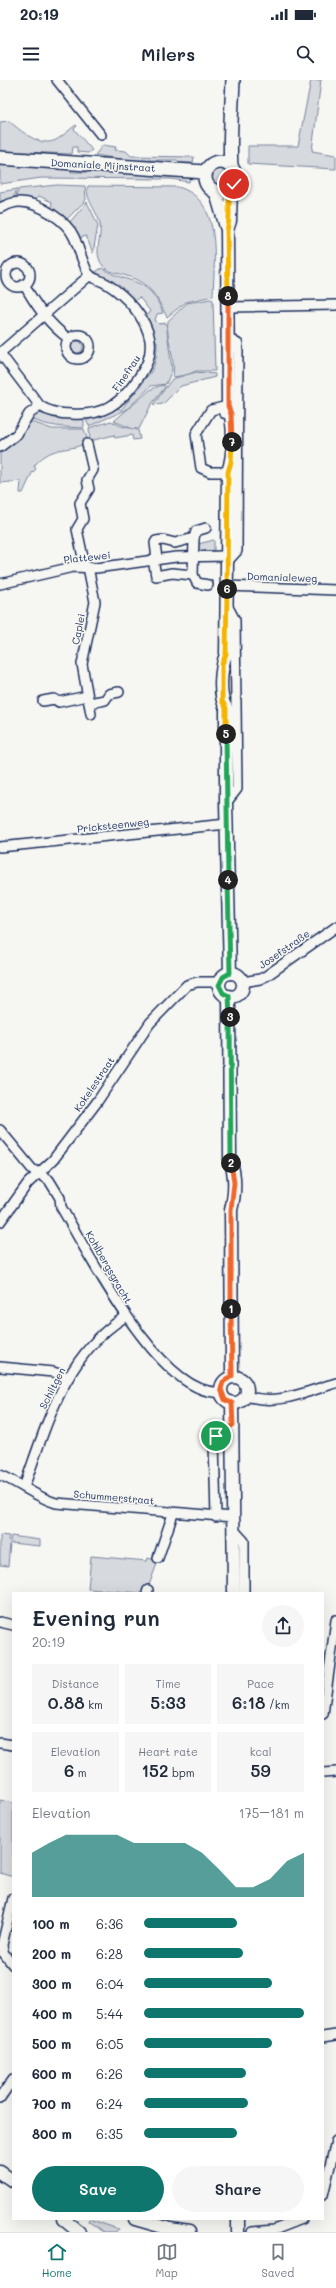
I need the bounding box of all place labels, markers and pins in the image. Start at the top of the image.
pin [217,167,251,201]
pin: 8 [218,286,238,306]
pin: 7 [222,432,242,452]
pin: 6 [217,579,237,599]
pin: 5 [216,724,236,744]
pin: 4 [218,870,238,890]
pin: 3 [220,1007,240,1027]
pin: 2 [221,1153,241,1173]
pin: 1 [221,1299,241,1319]
pin [199,1419,233,1453]

